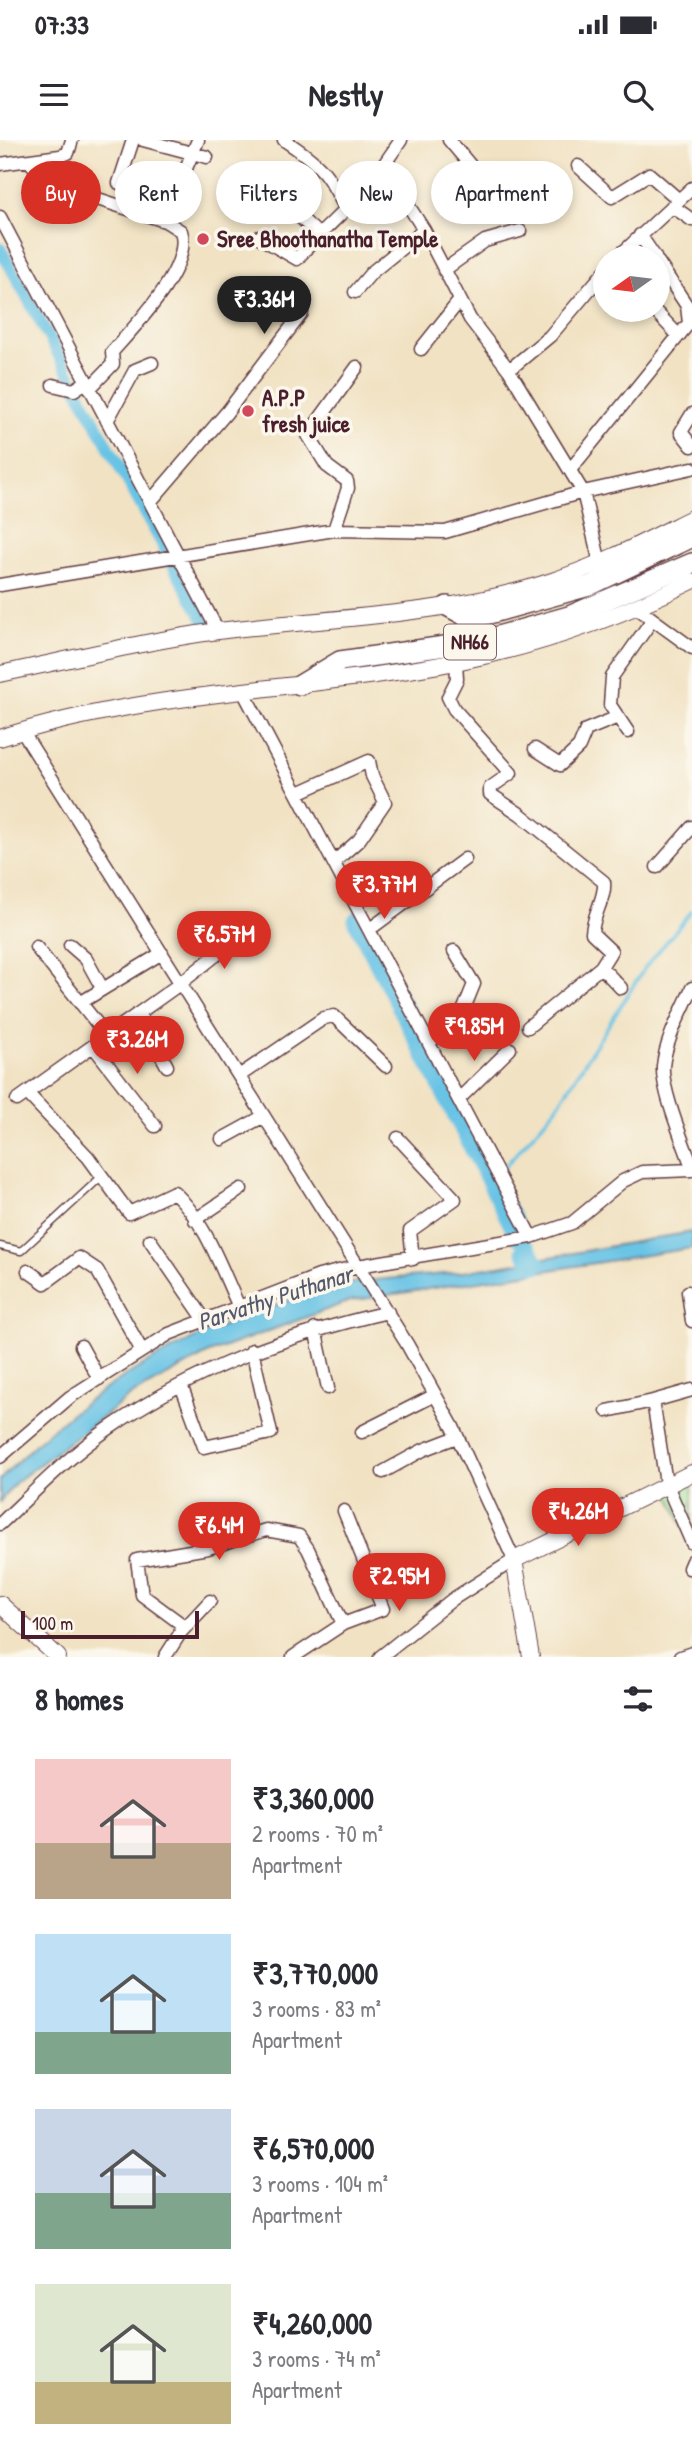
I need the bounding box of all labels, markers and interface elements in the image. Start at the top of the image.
text: 07:33 [35,7,89,42]
text: Nestly [308,73,384,116]
icon: menu [35,76,73,114]
icon: search [619,76,657,114]
chip: Buy [21,161,101,224]
chip: Rent [115,161,202,224]
chip: Filters [216,161,322,224]
chip: New [336,161,417,224]
chip: Apartment [431,161,573,224]
place label: Sree Bhoothanatha Temple [217,223,439,255]
marker: Sree Bhoothanatha Temple [195,231,211,247]
north arrow [593,245,670,322]
map controls [593,245,670,322]
pin: ₹3.36M [207,276,321,336]
text: ₹3.36M [233,283,295,314]
place label: A.P.P fresh juice [262,382,351,439]
marker: A.P.P fresh juice [240,403,256,419]
road number: NH66 [444,624,496,660]
pin: ₹3.77M [327,862,441,921]
text: ₹3.77M [352,868,416,899]
pin: ₹6.57M [167,912,281,971]
text: ₹6.57M [193,918,255,949]
pin: ₹9.85M [417,1004,531,1063]
text: ₹9.85M [444,1010,504,1041]
pin: ₹3.26M [80,1016,194,1076]
text: ₹3.26M [106,1023,168,1054]
water label: Parvathy Puthanar [193,1256,359,1338]
pin: ₹4.26M [521,1488,635,1548]
text: ₹4.26M [548,1495,608,1526]
pin: ₹6.4M [170,1502,268,1562]
text: ₹6.4M [194,1509,244,1540]
pin: ₹2.95M [342,1554,456,1613]
text: ₹2.95M [369,1560,429,1591]
scale bar [21,1608,200,1640]
text: 100 m [32,1610,73,1636]
text: 8 homes [35,1679,123,1719]
icon: filters [619,1680,657,1718]
text: ₹3,360,000 [252,1778,374,1818]
icon: home [91,1787,175,1871]
text: 2 rooms · 70 m² [252,1818,383,1849]
text: Apartment [252,1849,342,1880]
text: ₹3,770,000 [252,1953,378,1993]
icon: home [91,1962,175,2046]
text: 3 rooms · 83 m² [252,1993,381,2024]
text: Apartment [252,2024,342,2055]
text: ₹6,570,000 [252,2128,375,2168]
icon: home [91,2137,175,2221]
text: 3 rooms · 104 m² [252,2168,388,2199]
text: Apartment [252,2199,342,2230]
text: ₹4,260,000 [252,2303,372,2343]
icon: home [91,2312,175,2396]
text: 3 rooms · 74 m² [252,2343,381,2374]
text: Apartment [252,2374,342,2405]

